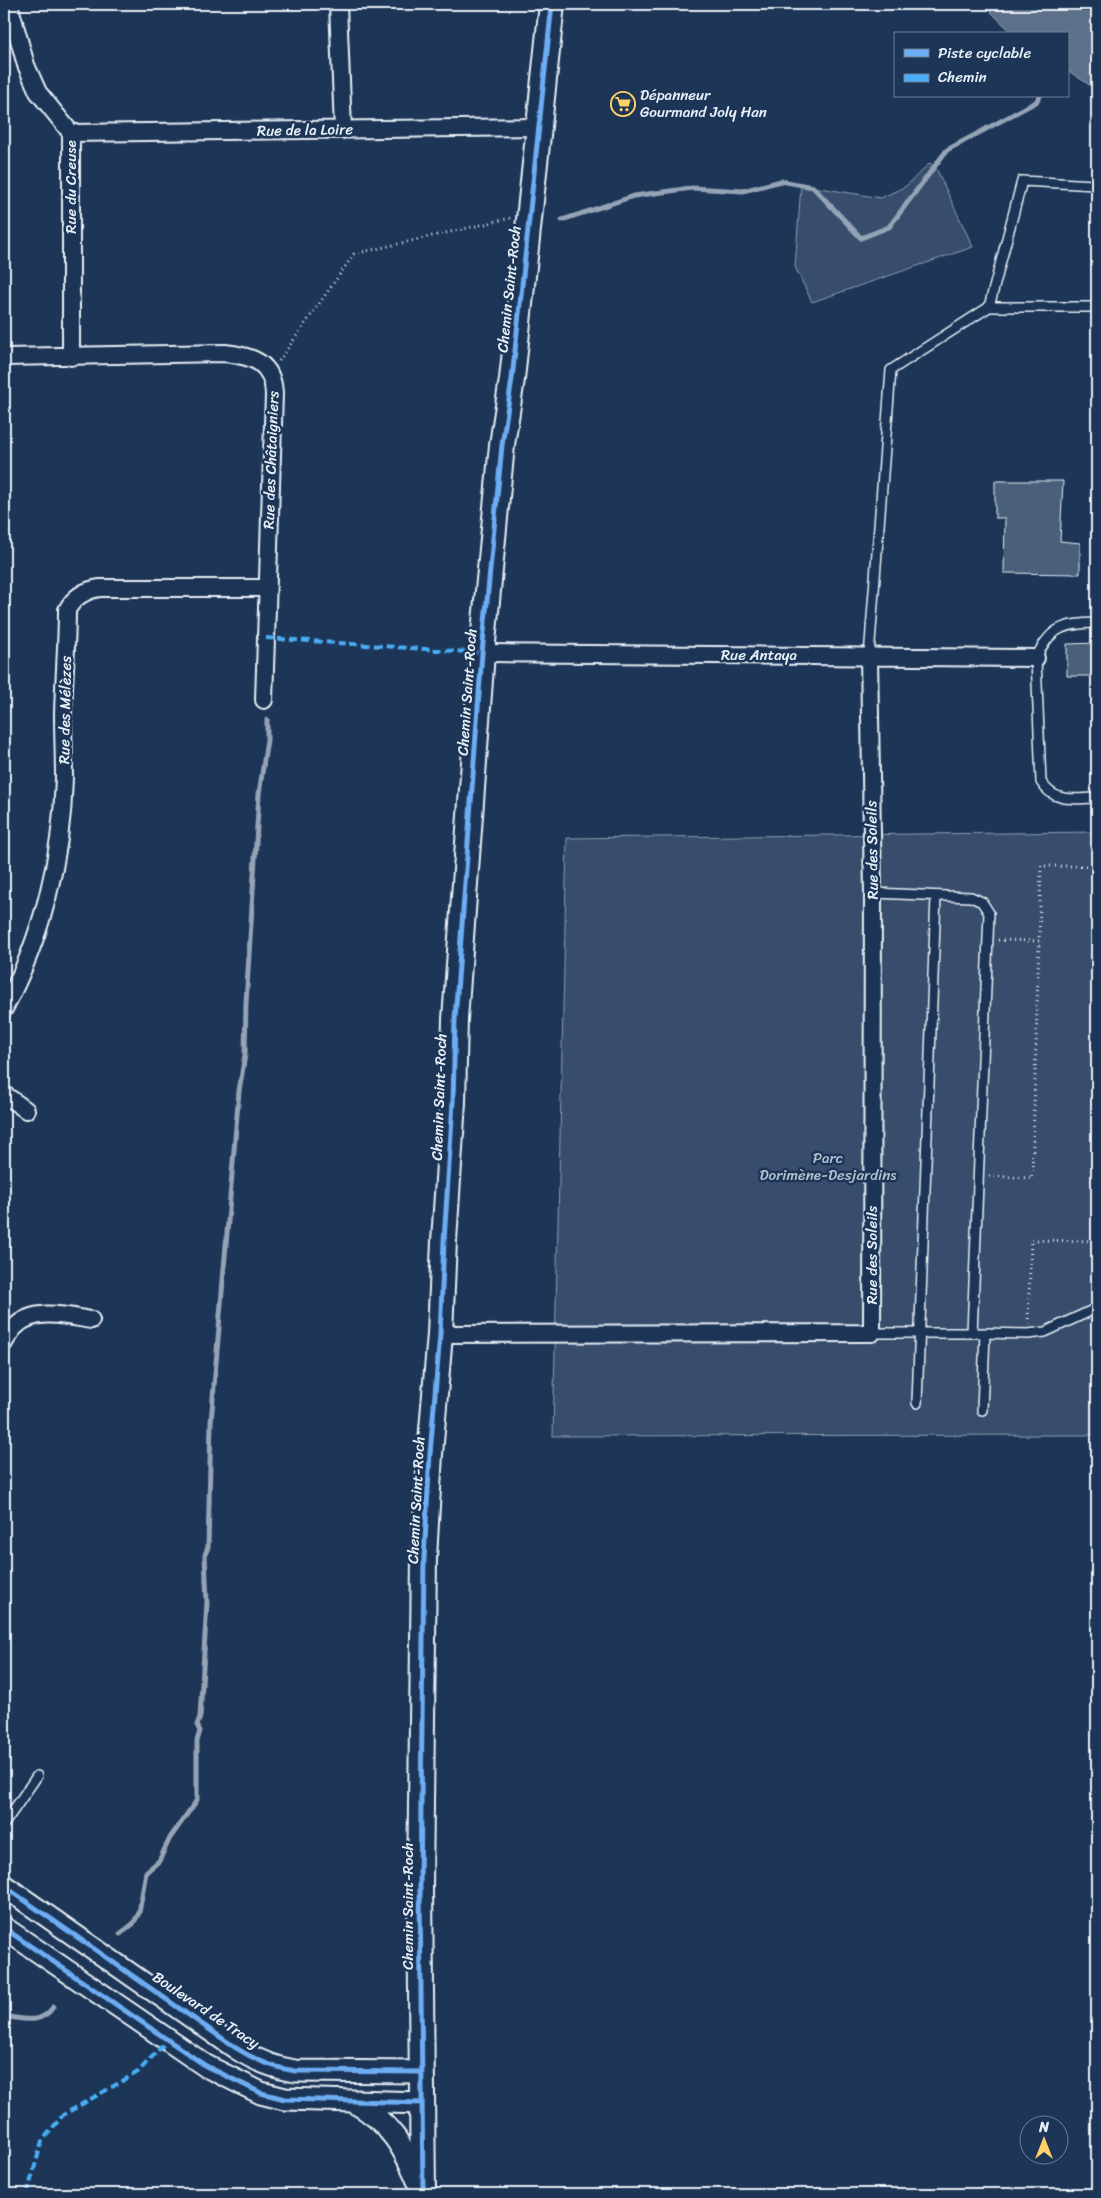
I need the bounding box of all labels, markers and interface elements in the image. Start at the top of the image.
legend [894,32,1068,98]
text: Piste cyclable [938,40,1031,66]
text: Chemin [938,64,987,90]
place label: Dépanneur Gourmand Joly Han [640,82,767,125]
supermarket icon: Dépanneur Gourmand Joly Han [610,91,636,117]
street label: Rue de la Loire [257,116,354,144]
street label: Rue du Creuse [58,140,84,234]
street label: Chemin Saint-Roch [489,224,529,354]
street label: Rue des Châtaigniers [256,390,286,530]
street label: Chemin Saint-Roch [450,627,484,756]
street label: Rue Antaya [721,642,797,668]
street label: Rue des Mélèzes [51,656,79,764]
street label: Rue des Soleils [858,800,886,900]
street label: Chemin Saint-Roch [424,1033,454,1161]
park label: Parc Dorimène-Desjardins [760,1145,897,1188]
street label: Rue des Soleils [859,1205,885,1305]
street label: Chemin Saint-Roch [400,1436,432,1564]
street label: Chemin Saint-Roch [395,1842,421,1970]
street label: Boulevard de Tracy [147,1964,265,2056]
text: N [1038,2115,1049,2140]
north arrow [1018,2116,1068,2166]

